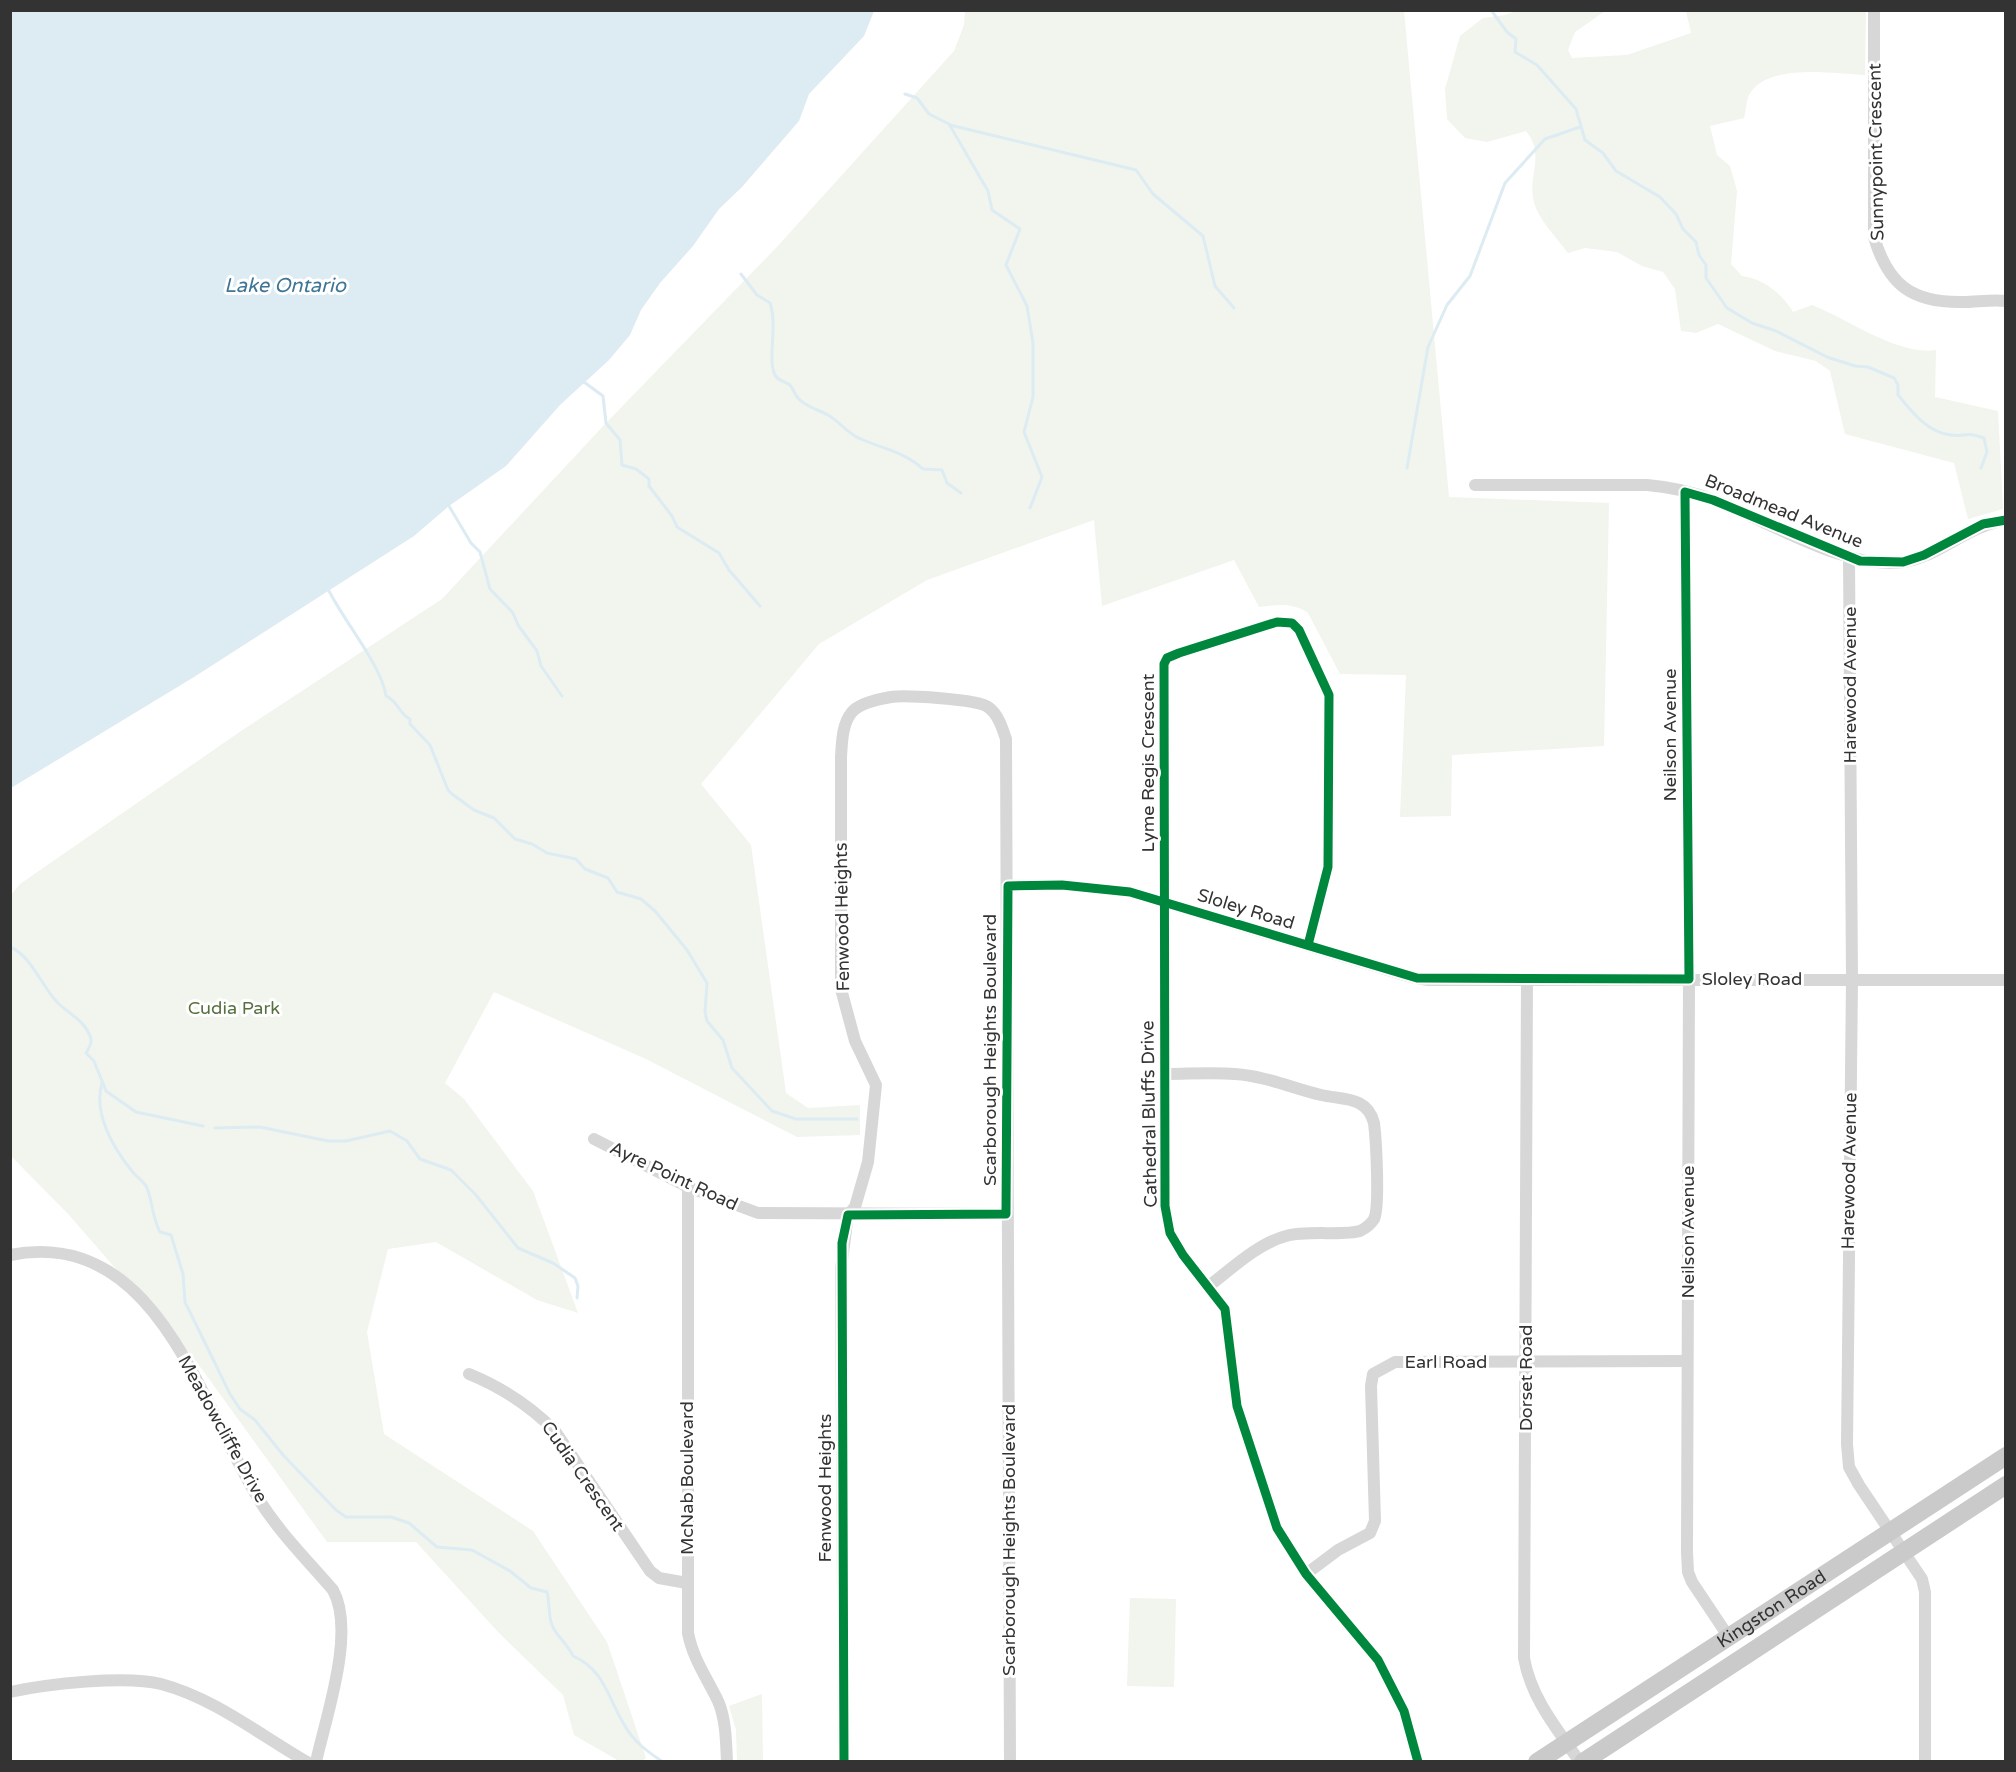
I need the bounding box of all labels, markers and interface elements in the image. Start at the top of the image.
street label: Sunnypoint Crescent [1863,63,1889,241]
water label: Lake Ontario [224,274,347,298]
street label: Broadmead Avenue [1702,469,1866,553]
street label: Harewood Avenue [1839,607,1861,763]
street label: Neilson Avenue [1659,668,1681,802]
street label: Lyme Regis Crescent [1137,674,1159,852]
street label: Fenwood Heights [830,842,854,992]
street label: Sloley Road [1195,884,1297,934]
street label: Scarborough Heights Boulevard [979,914,1001,1186]
street label: Sloley Road [1702,968,1802,990]
park label: Cudia Park [188,997,280,1019]
street label: Cathedral Bluffs Drive [1136,1020,1162,1208]
street label: Harewood Avenue [1837,1092,1861,1250]
street label: Ayre Point Road [606,1137,742,1215]
street label: Neilson Avenue [1677,1165,1699,1299]
street label: Dorset Road [1515,1325,1537,1431]
street label: Earl Road [1405,1351,1487,1373]
street label: Meadowcliffe Drive [173,1352,273,1506]
street label: McNab Boulevard [676,1401,698,1555]
street label: Scarborough Heights Boulevard [998,1404,1020,1676]
street label: Fenwood Heights [814,1414,836,1562]
street label: Cudia Crescent [537,1417,629,1535]
street label: Kingston Road [1713,1565,1830,1653]

